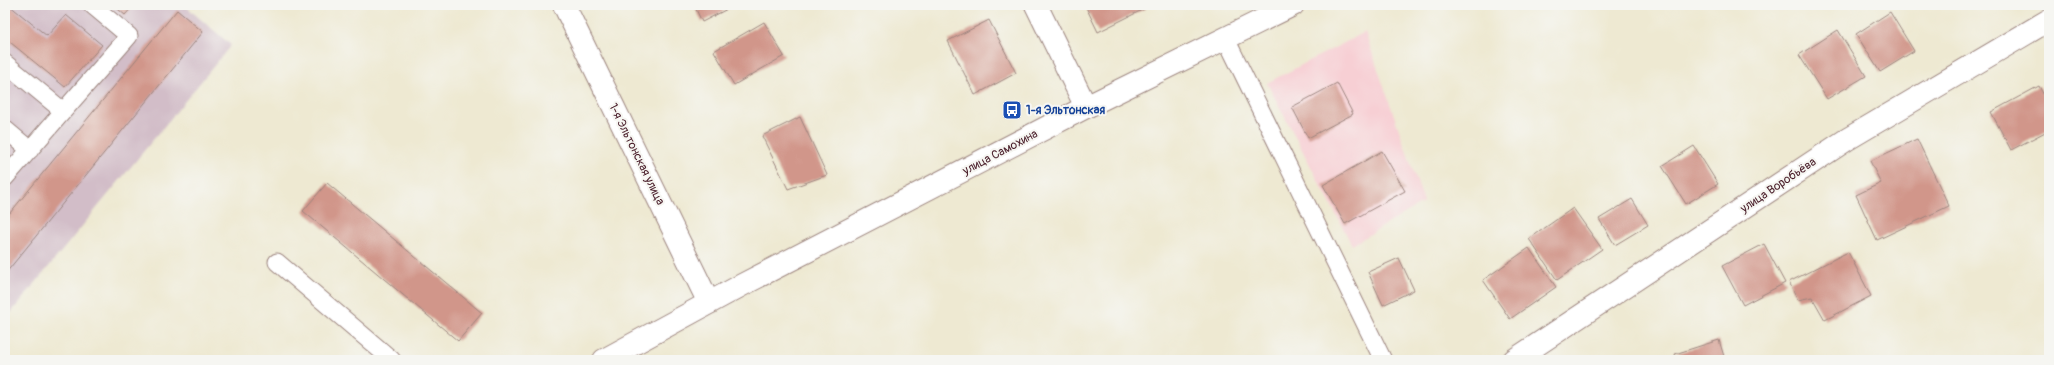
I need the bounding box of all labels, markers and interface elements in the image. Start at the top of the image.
bus stop icon: 1-я Эльтонская [1001,99,1023,121]
street label: 1-я Эльтонская улица [605,101,668,208]
place label: 1-я Эльтонская [1026,103,1105,118]
street label: улица Самохина [959,126,1041,179]
street label: улица Воробьёва [1737,154,1819,217]

